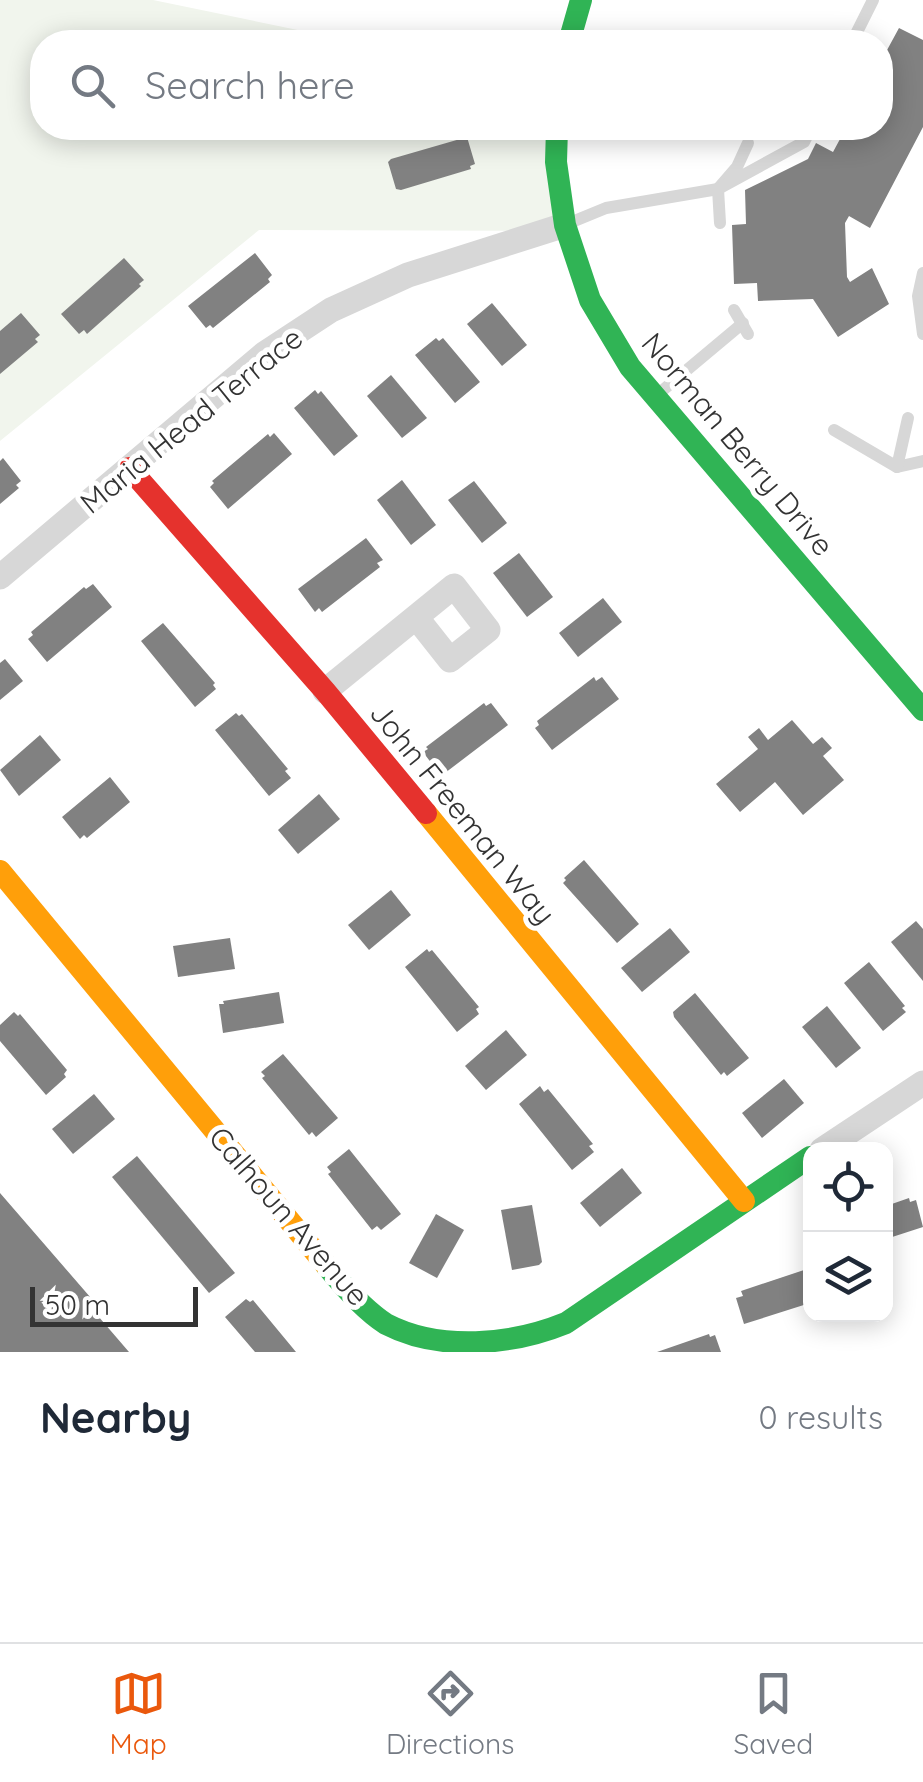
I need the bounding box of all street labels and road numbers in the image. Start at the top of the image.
street label: Maria Head Terrace [72,319,310,521]
street label: Norman Berry Drive [634,325,842,563]
street label: John Freeman Way [362,694,564,932]
street label: Calhoun Avenue [201,1119,377,1313]

